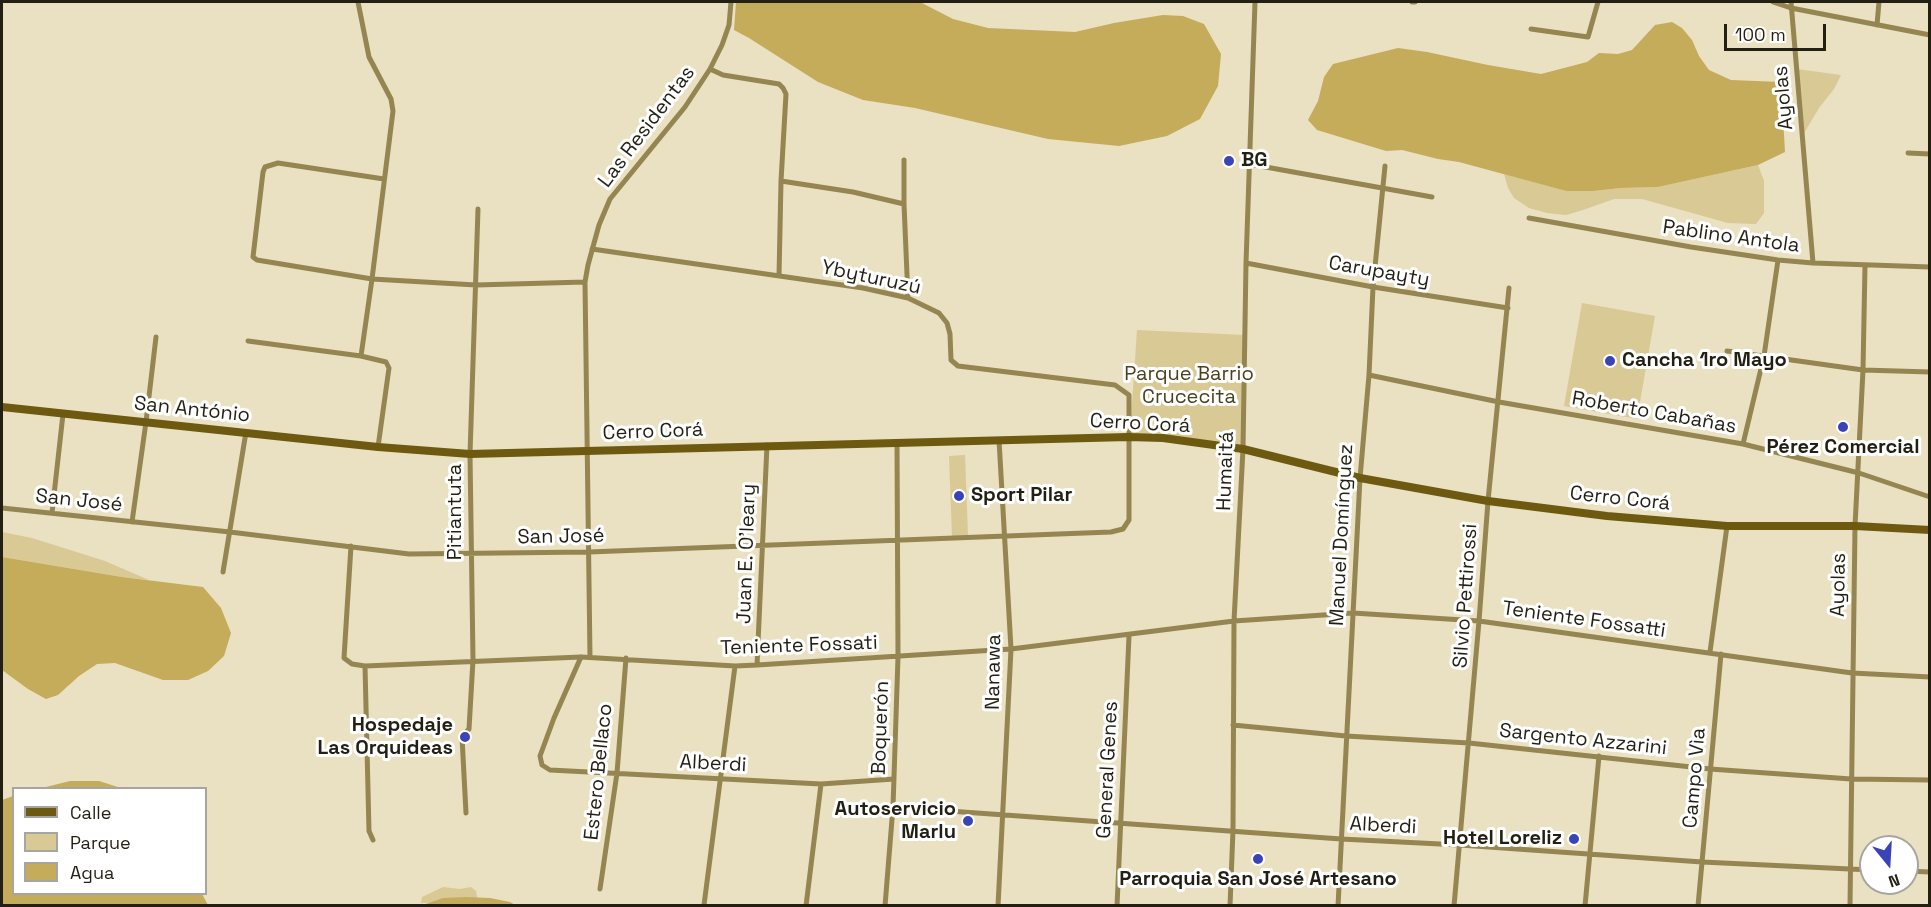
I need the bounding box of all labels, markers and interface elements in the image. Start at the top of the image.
scale bar [1727,12,1829,50]
text: 100 m [1735,23,1786,46]
street label: Las Residentas [594,62,700,192]
street label: Ayolas [1769,65,1799,131]
place label: BG [1241,149,1268,173]
marker: BG [1222,154,1236,168]
street label: Pablino Antola [1661,216,1801,258]
street label: Carupayty [1327,251,1431,293]
street label: Ybyturuzú [819,256,923,300]
place label: Cancha 1ro Mayo [1622,349,1787,373]
marker: Cancha 1ro Mayo [1603,354,1617,368]
park label: Parque Barrio Crucecita [1124,363,1254,410]
street label: Roberto Cabañas [1570,387,1738,439]
street label: San António [133,392,251,428]
street label: Cerro Corá [1089,409,1191,439]
street label: Cerro Corá [602,418,704,446]
marker: Pérez Comercial [1836,420,1850,434]
street label: Humaitá [1213,431,1239,511]
place label: Pérez Comercial [1767,436,1919,460]
street label: Manuel Domínguez [1325,444,1359,626]
street label: Pitiantuta [444,464,468,560]
street label: Cerro Corá [1569,482,1671,516]
street label: Juan E. O'leary [733,484,761,624]
place label: Sport Pilar [971,484,1072,508]
street label: San José [34,485,124,517]
marker: Sport Pilar [952,489,966,503]
street label: Silvio Pettirossi [1449,523,1483,669]
street label: San José [517,524,605,550]
street label: Ayolas [1826,553,1852,617]
street label: Teniente Fossatti [1501,597,1667,643]
street label: Teniente Fossati [720,631,878,661]
street label: Nanawa [981,634,1007,710]
street label: Boquerón [867,680,895,776]
street label: General Genes [1092,701,1124,839]
street label: Estero Bellaco [580,702,618,842]
place label: Hospedaje Las Orquideas [317,714,453,761]
street label: Sargento Azzarini [1498,719,1668,761]
street label: Campo Vìa [1679,727,1711,829]
marker: Hospedaje Las Orquideas [458,730,472,744]
street label: Alberdi [679,750,747,778]
legend [12,787,207,895]
place label: Autoservicio Marlu [835,798,956,845]
text: Calle [70,801,111,824]
street label: Alberdi [1349,812,1417,840]
marker: Autoservicio Marlu [961,814,975,828]
place label: Hotel Loreliz [1443,827,1562,851]
text: Parque [70,831,131,854]
marker: Hotel Loreliz [1567,832,1581,846]
north arrow [1859,835,1919,895]
marker: Parroquia San José Artesano [1251,852,1265,866]
text: Agua [70,861,114,884]
place label: Parroquia San José Artesano [1119,868,1397,892]
text: N [1886,869,1902,892]

